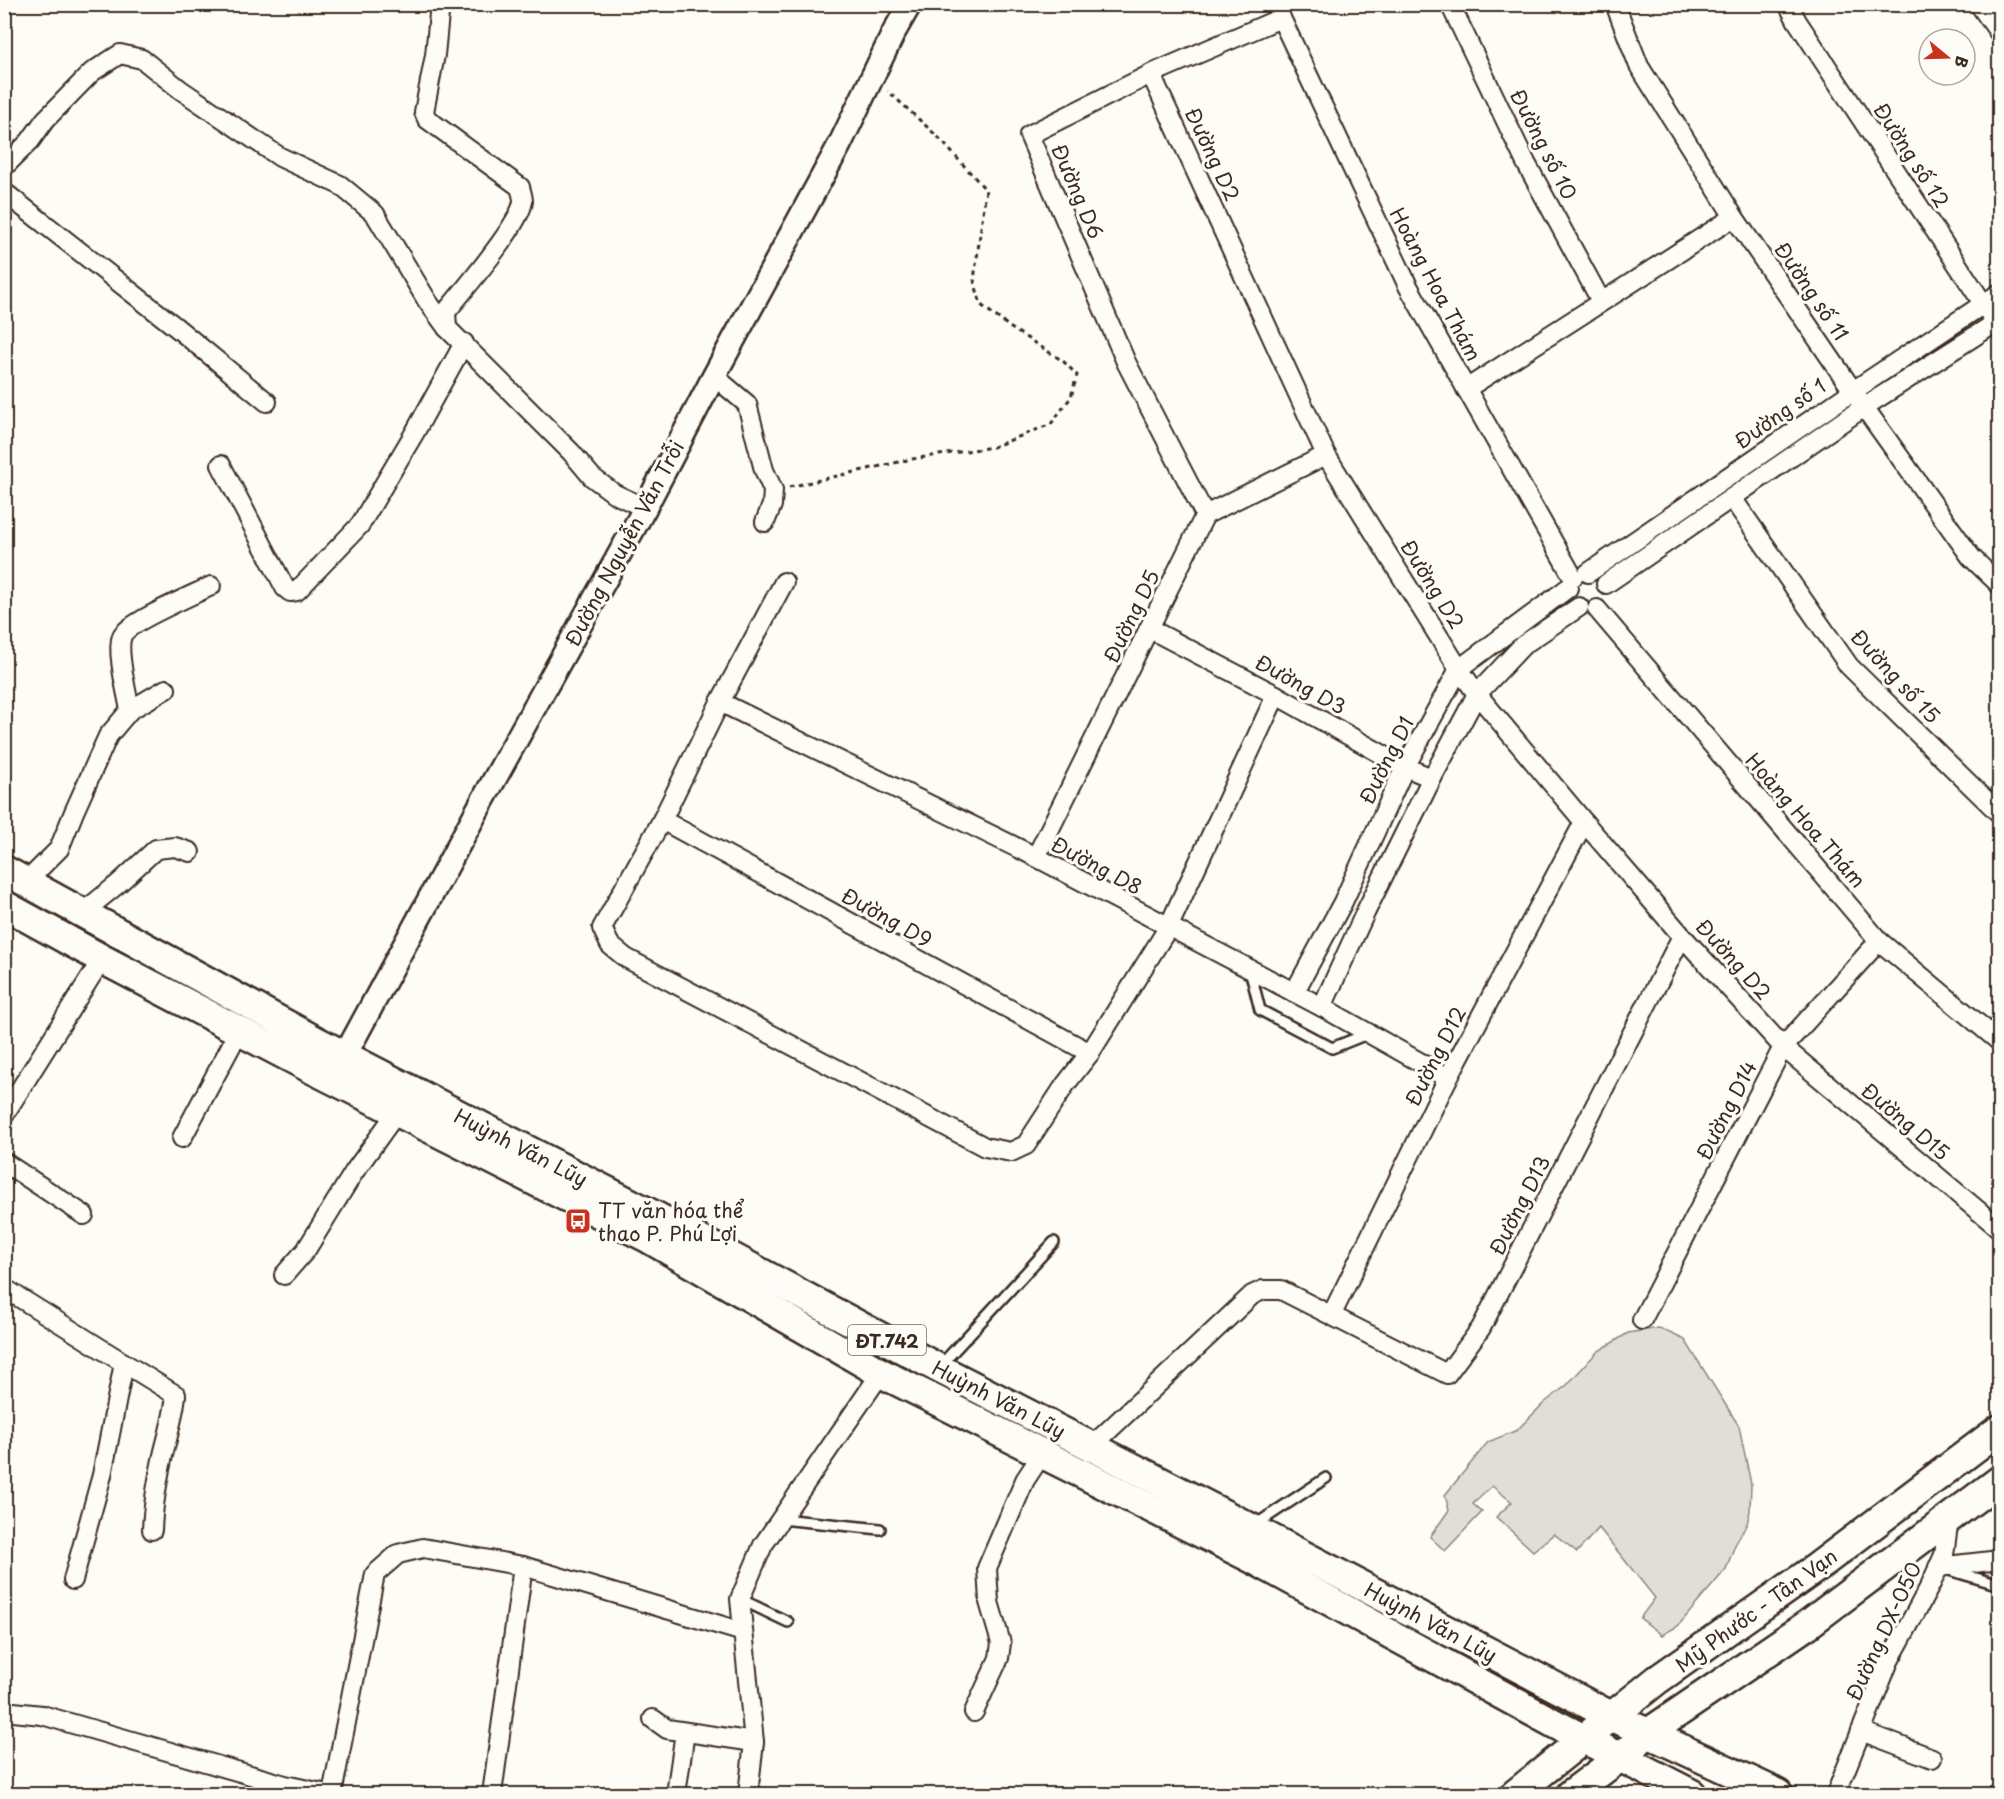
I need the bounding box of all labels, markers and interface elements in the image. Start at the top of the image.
north arrow [1917,27,1977,87]
text: B [1949,53,1975,71]
street label: Đường số 10 [1503,84,1585,204]
street label: Đường số 12 [1867,97,1957,213]
street label: Đường D2 [1178,102,1248,206]
street label: Đường D6 [1045,139,1111,243]
street label: Hoàng Hoa Thám [1383,202,1489,366]
street label: Đường số 11 [1768,236,1856,346]
street label: Đường số 1 [1728,370,1832,456]
street label: Đường Nguyễn Văn Trỗi [557,435,691,651]
street label: Đường D2 [1394,534,1472,634]
street label: Đường D5 [1096,564,1166,668]
street label: Đường số 15 [1844,622,1948,730]
street label: Đường D3 [1250,647,1352,721]
street label: Đường D1 [1351,711,1421,809]
street label: Hoàng Hoa Thám [1739,746,1873,894]
street label: Đường D8 [1046,829,1148,901]
street label: Đường D9 [836,880,938,954]
street label: Đường D2 [1689,912,1779,1006]
street label: Đường D12 [1397,1001,1473,1111]
street label: Đường D14 [1688,1055,1764,1165]
street label: Đường D15 [1855,1075,1957,1167]
street label: Huỳnh Văn Lũy [449,1100,593,1194]
street label: Đường D13 [1481,1150,1557,1260]
place label: TT văn hóa thể thao P. Phú Lợi [598,1195,744,1248]
bus stop icon: TT văn hóa thể thao P. Phú Lợi [563,1206,593,1236]
road number: ĐT.742 [848,1325,926,1355]
street label: Huỳnh Văn Lũy [927,1352,1071,1446]
street label: Mỹ Phước - Tân Vạn [1669,1541,1843,1679]
street label: Đường DX-050 [1838,1557,1928,1705]
street label: Huỳnh Văn Lũy [1359,1574,1503,1670]

